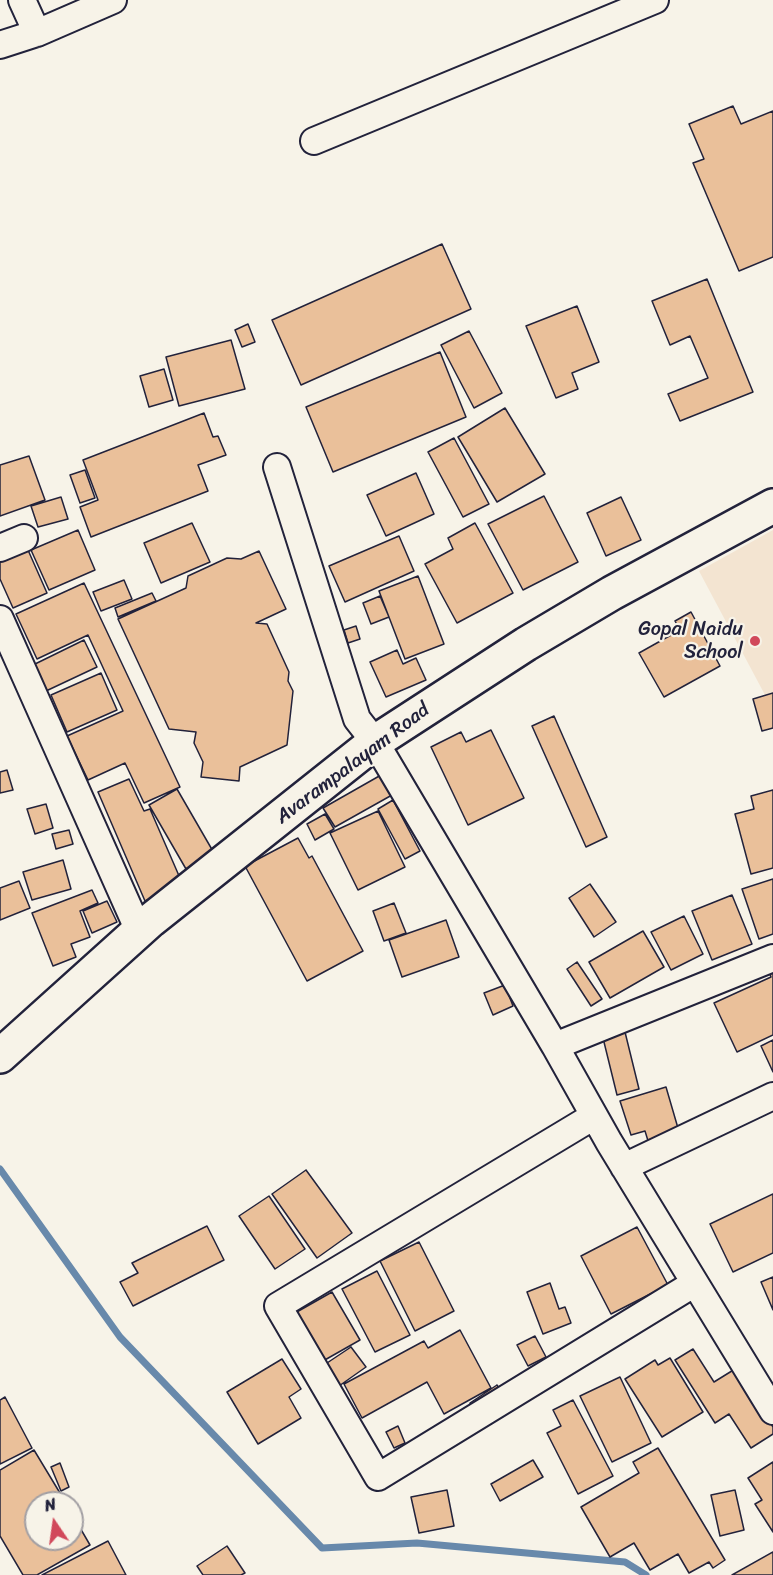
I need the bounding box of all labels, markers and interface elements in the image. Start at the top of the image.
place label: Gopal Naidu School [638,618,743,665]
marker: Gopal Naidu School [748,634,762,648]
street label: Avarampalayam Road [271,698,435,830]
text: N [42,1490,59,1520]
north arrow [24,1491,84,1551]

